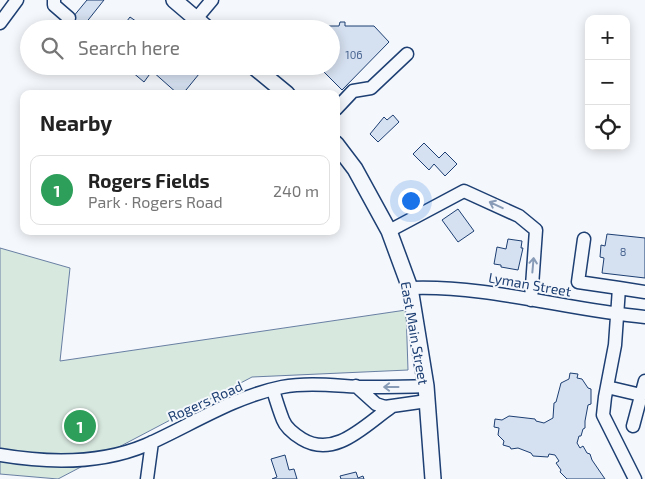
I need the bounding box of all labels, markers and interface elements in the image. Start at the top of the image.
map controls [585,15,630,150]
button: + [585,15,630,60]
search box [20,20,340,75]
icon: search [38,34,66,62]
text: Search here [78,36,180,59]
house number: 106 [345,48,363,61]
button: − [585,60,630,105]
button: locate [585,105,630,150]
text: Nearby [40,110,112,135]
text: Rogers Fields [88,169,210,192]
text: 1 [54,181,60,200]
text: 240 m [273,181,319,200]
your location [398,188,424,214]
text: Park · Rogers Road [88,192,223,211]
one-way arrow [489,200,504,210]
house number: 8 [620,245,626,258]
one-way arrow [529,257,538,273]
street label: Lyman Street [487,268,573,300]
street label: East Main Street [398,280,432,386]
street label: Rogers Road [165,377,245,425]
one-way arrow [383,382,399,392]
pin: 1 [64,407,96,445]

